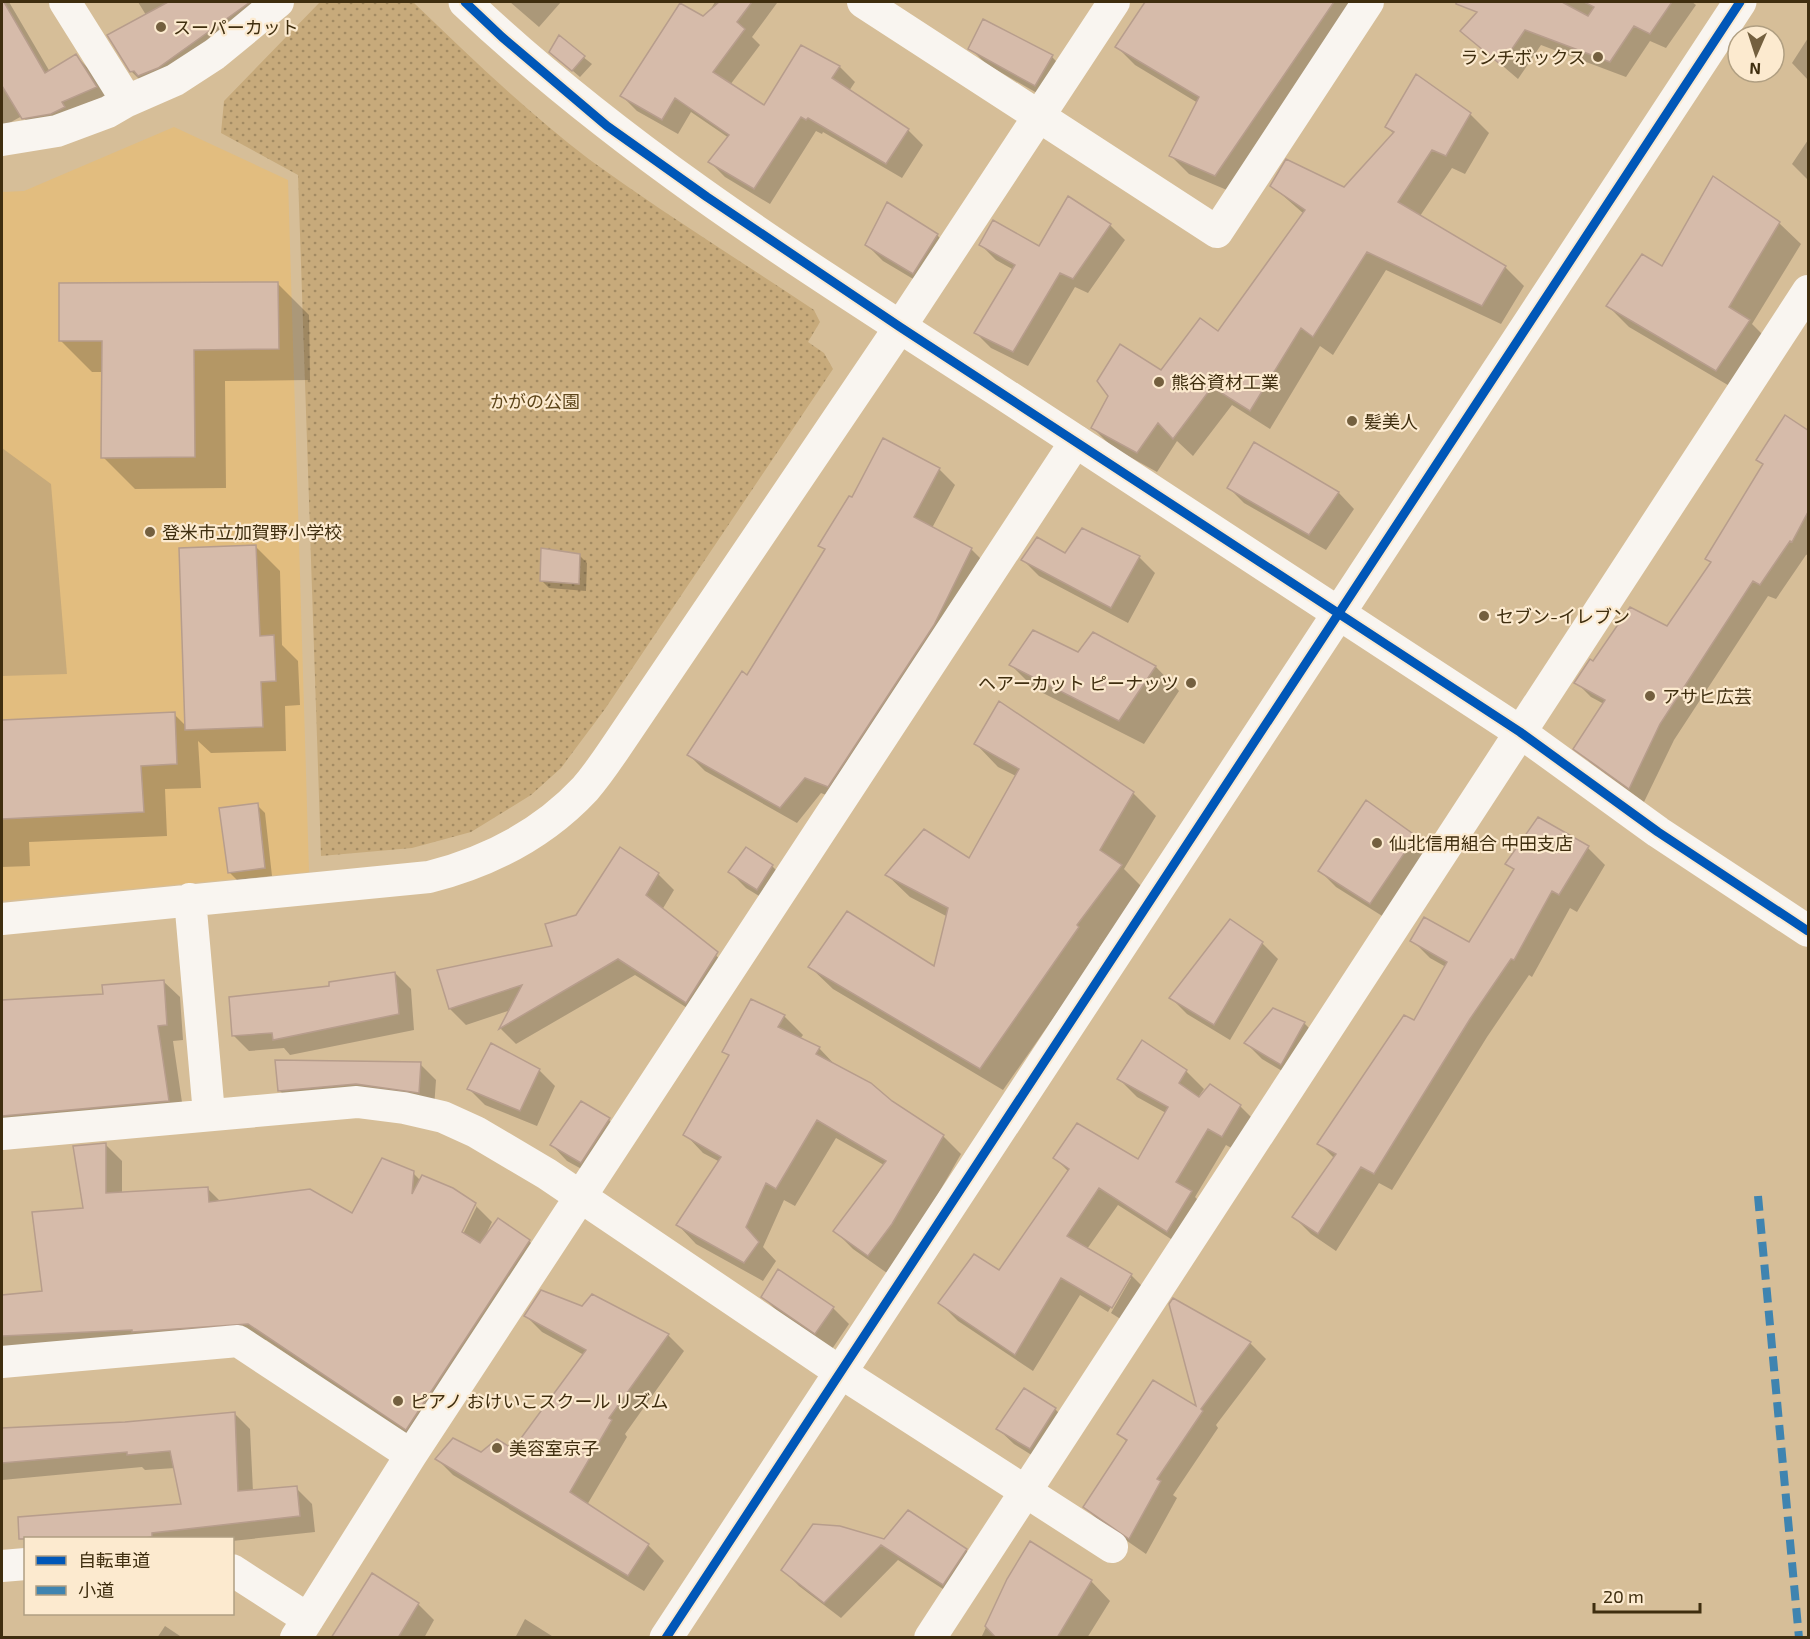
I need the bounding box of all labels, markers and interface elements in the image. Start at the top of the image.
place label: スーパーカット [173,16,299,38]
marker: スーパーカット [154,20,168,34]
north arrow [1726,24,1786,84]
place label: ランチボックス [1461,46,1586,68]
marker: ランチボックス [1591,50,1605,64]
text: N [1749,60,1761,79]
place label: 熊谷資材工業 [1171,371,1279,393]
marker: 熊谷資材工業 [1152,375,1166,389]
park label: かがの公園 [490,390,580,412]
place label: 髪美人 [1364,410,1418,432]
marker: 髪美人 [1345,414,1359,428]
place label: 登米市立加賀野小学校 [162,521,342,543]
marker: 登米市立加賀野小学校 [143,525,157,539]
place label: セブン-イレブン [1496,605,1630,627]
marker: セブン-イレブン [1477,609,1491,623]
place label: ヘアーカット ピーナッツ [978,672,1179,694]
marker: ヘアーカット ピーナッツ [1184,676,1198,690]
place label: アサヒ広芸 [1662,685,1752,707]
marker: アサヒ広芸 [1643,689,1657,703]
place label: 仙北信用組合 中田支店 [1389,832,1573,854]
marker: 仙北信用組合 中田支店 [1370,836,1384,850]
place label: ピアノ おけいこスクール リズム [410,1390,668,1412]
marker: ピアノ おけいこスクール リズム [391,1394,405,1408]
place label: 美容室京子 [509,1437,599,1459]
marker: 美容室京子 [490,1441,504,1455]
legend [24,1537,234,1615]
text: 自転車道 [78,1549,150,1571]
scale bar [1594,1576,1700,1614]
text: 小道 [78,1579,114,1601]
text: 20 m [1603,1585,1644,1607]

